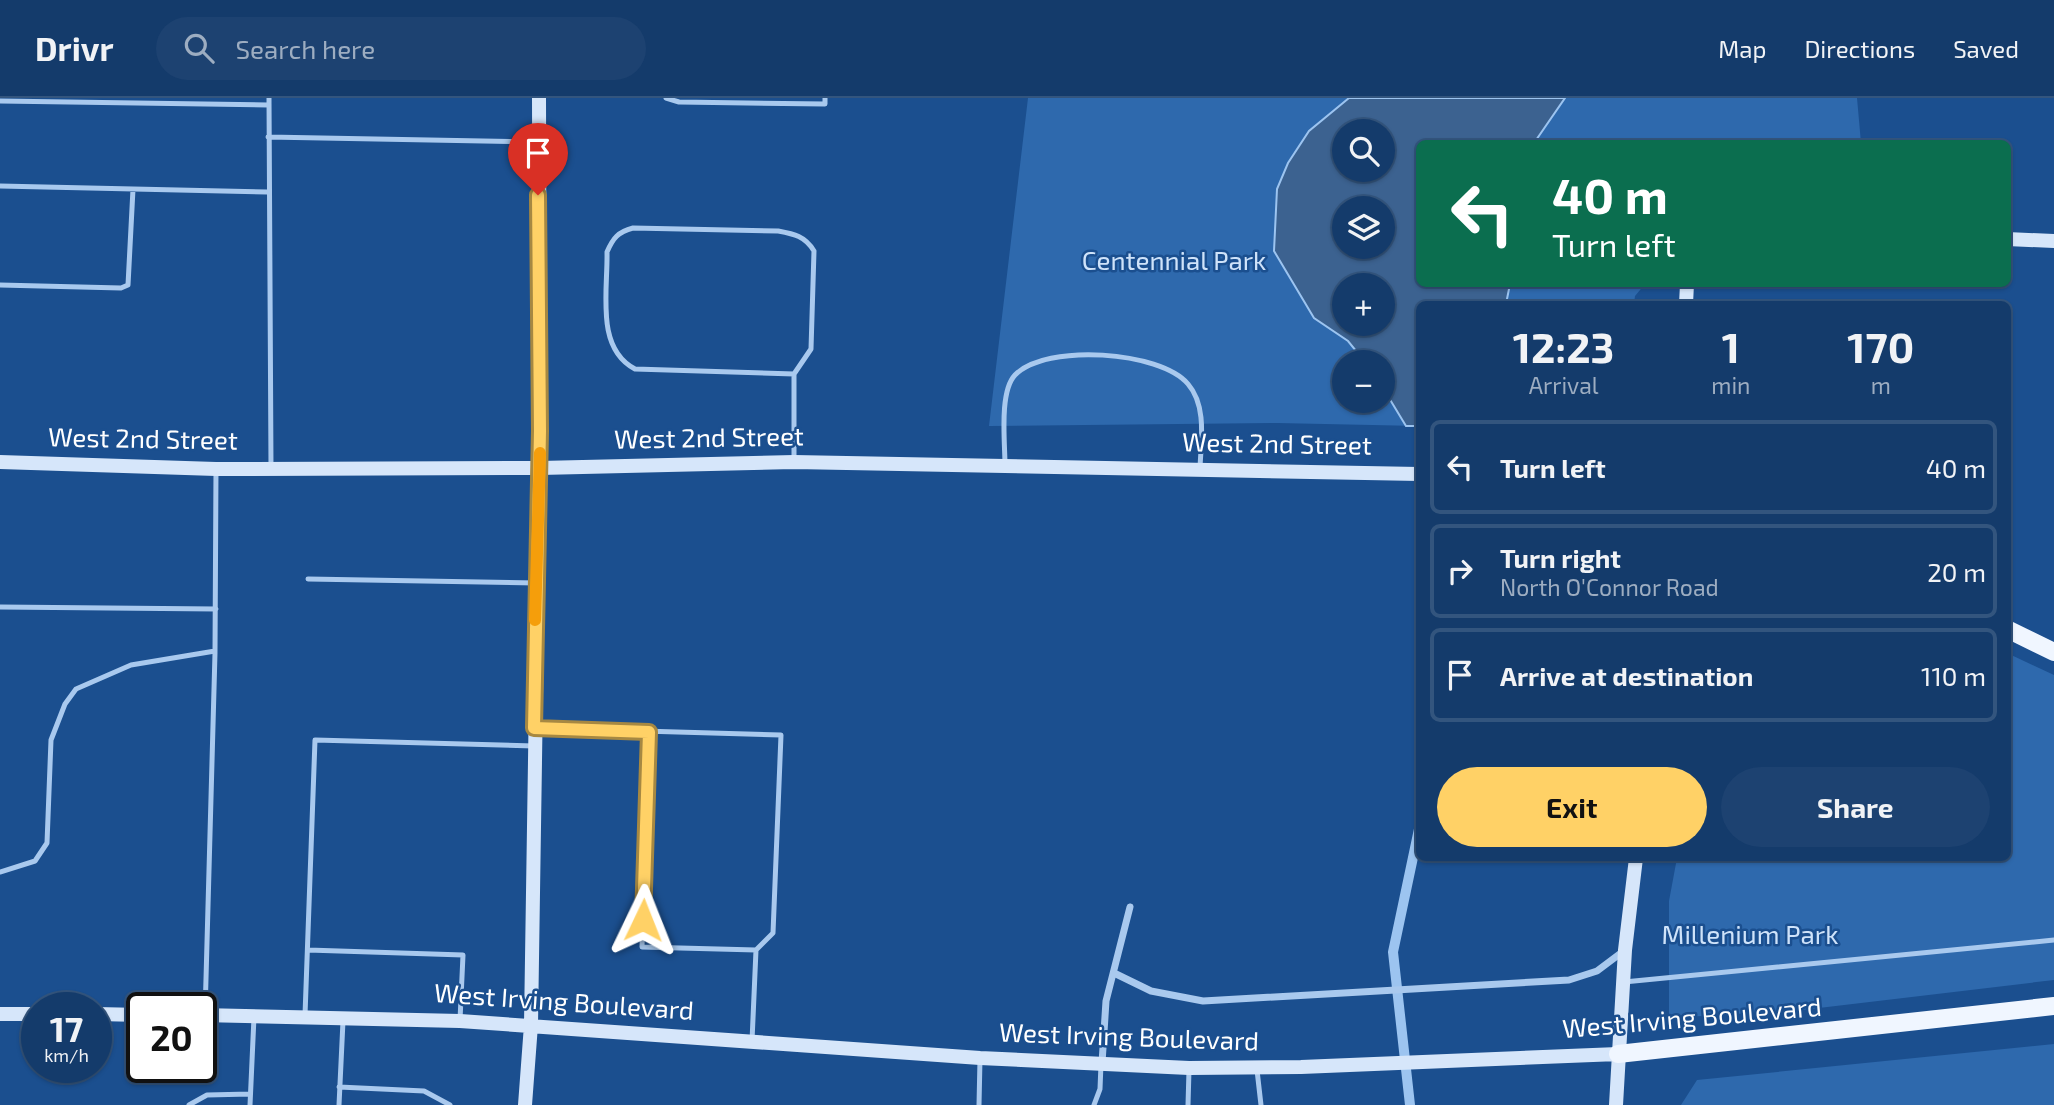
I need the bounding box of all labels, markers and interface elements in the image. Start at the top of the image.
search box [156,17,646,80]
text: Drivr [35,28,114,68]
icon: search [180,29,218,67]
text: Search here [236,33,375,64]
text: Map [1718,34,1766,63]
text: Directions [1804,34,1915,63]
text: Saved [1953,34,2019,63]
map controls [1332,119,1395,413]
button: search [1332,119,1395,182]
pin [508,123,568,195]
icon: arrive [519,134,557,172]
text: 40 m [1552,165,1668,224]
icon: left [1437,168,1528,259]
button: layers [1332,196,1395,259]
text: Turn left [1552,225,1676,263]
park label: Centennial Park [1082,244,1266,275]
button: + [1332,273,1395,336]
text: 12:23 [1513,321,1614,371]
text: 1 [1722,321,1740,371]
text: 170 [1847,321,1914,371]
button: − [1332,350,1395,413]
text: Arrival [1529,371,1599,399]
text: min [1711,371,1750,399]
text: m [1871,371,1891,399]
street label: West 2nd Street [614,419,804,454]
street label: West 2nd Street [48,420,238,455]
street label: West 2nd Street [1182,425,1372,460]
icon: left [1441,448,1479,486]
text: Turn left [1500,452,1606,483]
text: 40 m [1926,452,1986,483]
text: Turn right [1500,542,1621,573]
icon: right [1441,552,1479,590]
text: 20 m [1927,556,1986,587]
text: North O'Connor Road [1500,573,1719,601]
icon: arrive [1441,656,1479,694]
text: Arrive at destination [1500,660,1753,691]
text: 110 m [1921,660,1986,691]
button: Exit [1437,767,1707,847]
button: Share [1721,767,1990,847]
position arrow [606,883,680,957]
park label: Millenium Park [1662,918,1838,949]
street label: West Irving Boulevard [433,976,695,1025]
street label: West Irving Boulevard [1561,990,1823,1043]
speed limit sign: 20 [126,992,217,1083]
text: 17 [50,1007,83,1049]
street label: West Irving Boulevard [998,1015,1260,1056]
text: km/h [44,1044,89,1066]

